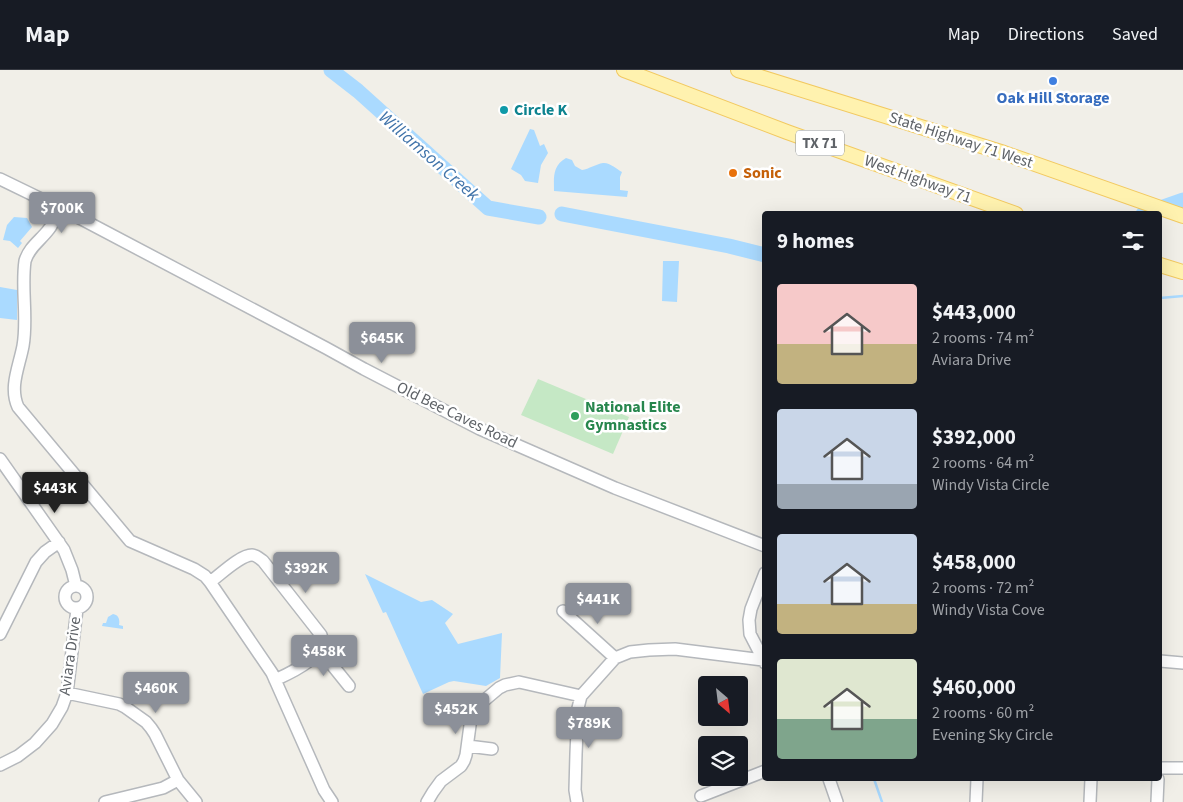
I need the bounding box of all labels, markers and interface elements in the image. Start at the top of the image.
text: Map [25,17,70,52]
text: Map [948,22,980,47]
text: Directions [1008,22,1084,47]
text: Saved [1112,22,1158,47]
marker: Oak Hill Storage [1047,75,1059,87]
place label: Oak Hill Storage [997,87,1109,109]
place label: Circle K [514,99,567,121]
marker: Circle K [498,104,510,116]
water label: Williamson Creek [373,105,485,207]
street label: State Highway 71 West [886,106,1036,174]
road number: TX 71 [796,130,844,156]
street label: West Highway 71 [861,149,975,209]
place label: Sonic [743,162,782,184]
marker: Sonic [727,167,739,179]
pin: $700K [27,191,97,234]
text: $700K [40,197,84,219]
text: 9 homes [777,226,854,256]
icon: filters [1119,227,1147,255]
text: $443,000 [932,297,1016,327]
icon: home [817,304,877,364]
pin: $645K [347,322,417,364]
text: $645K [360,327,404,349]
text: 2 rooms · 74 m² [932,327,1034,349]
text: Aviara Drive [932,349,1011,371]
street label: Old Bee Caves Road [393,376,521,454]
place label: National Elite Gymnastics [585,396,680,436]
marker: National Elite Gymnastics [569,410,581,422]
text: $392,000 [932,422,1016,452]
icon: home [817,429,877,489]
text: 2 rooms · 64 m² [932,452,1034,474]
pin: $443K [20,472,90,514]
text: Windy Vista Circle [932,474,1049,496]
text: $443K [33,477,77,499]
text: $458,000 [932,547,1016,577]
pin: $392K [271,552,341,594]
icon: home [817,554,877,614]
text: $392K [284,557,328,579]
text: 2 rooms · 72 m² [932,577,1034,599]
pin: $441K [563,582,633,625]
text: $441K [576,588,620,610]
text: Windy Vista Cove [932,599,1045,621]
street label: Aviara Drive [54,615,86,697]
pin: $458K [289,634,359,677]
text: $458K [302,640,346,662]
pin: $460K [121,672,191,714]
text: $460,000 [932,672,1016,702]
north arrow [698,676,748,726]
map controls [698,676,748,786]
text: $460K [134,677,178,699]
icon: home [817,679,877,739]
pin: $452K [421,692,491,735]
text: $452K [434,698,478,720]
text: 2 rooms · 60 m² [932,702,1034,724]
pin: $789K [554,706,624,749]
text: $789K [567,712,611,734]
text: Evening Sky Circle [932,724,1053,746]
button: layers [698,736,748,786]

